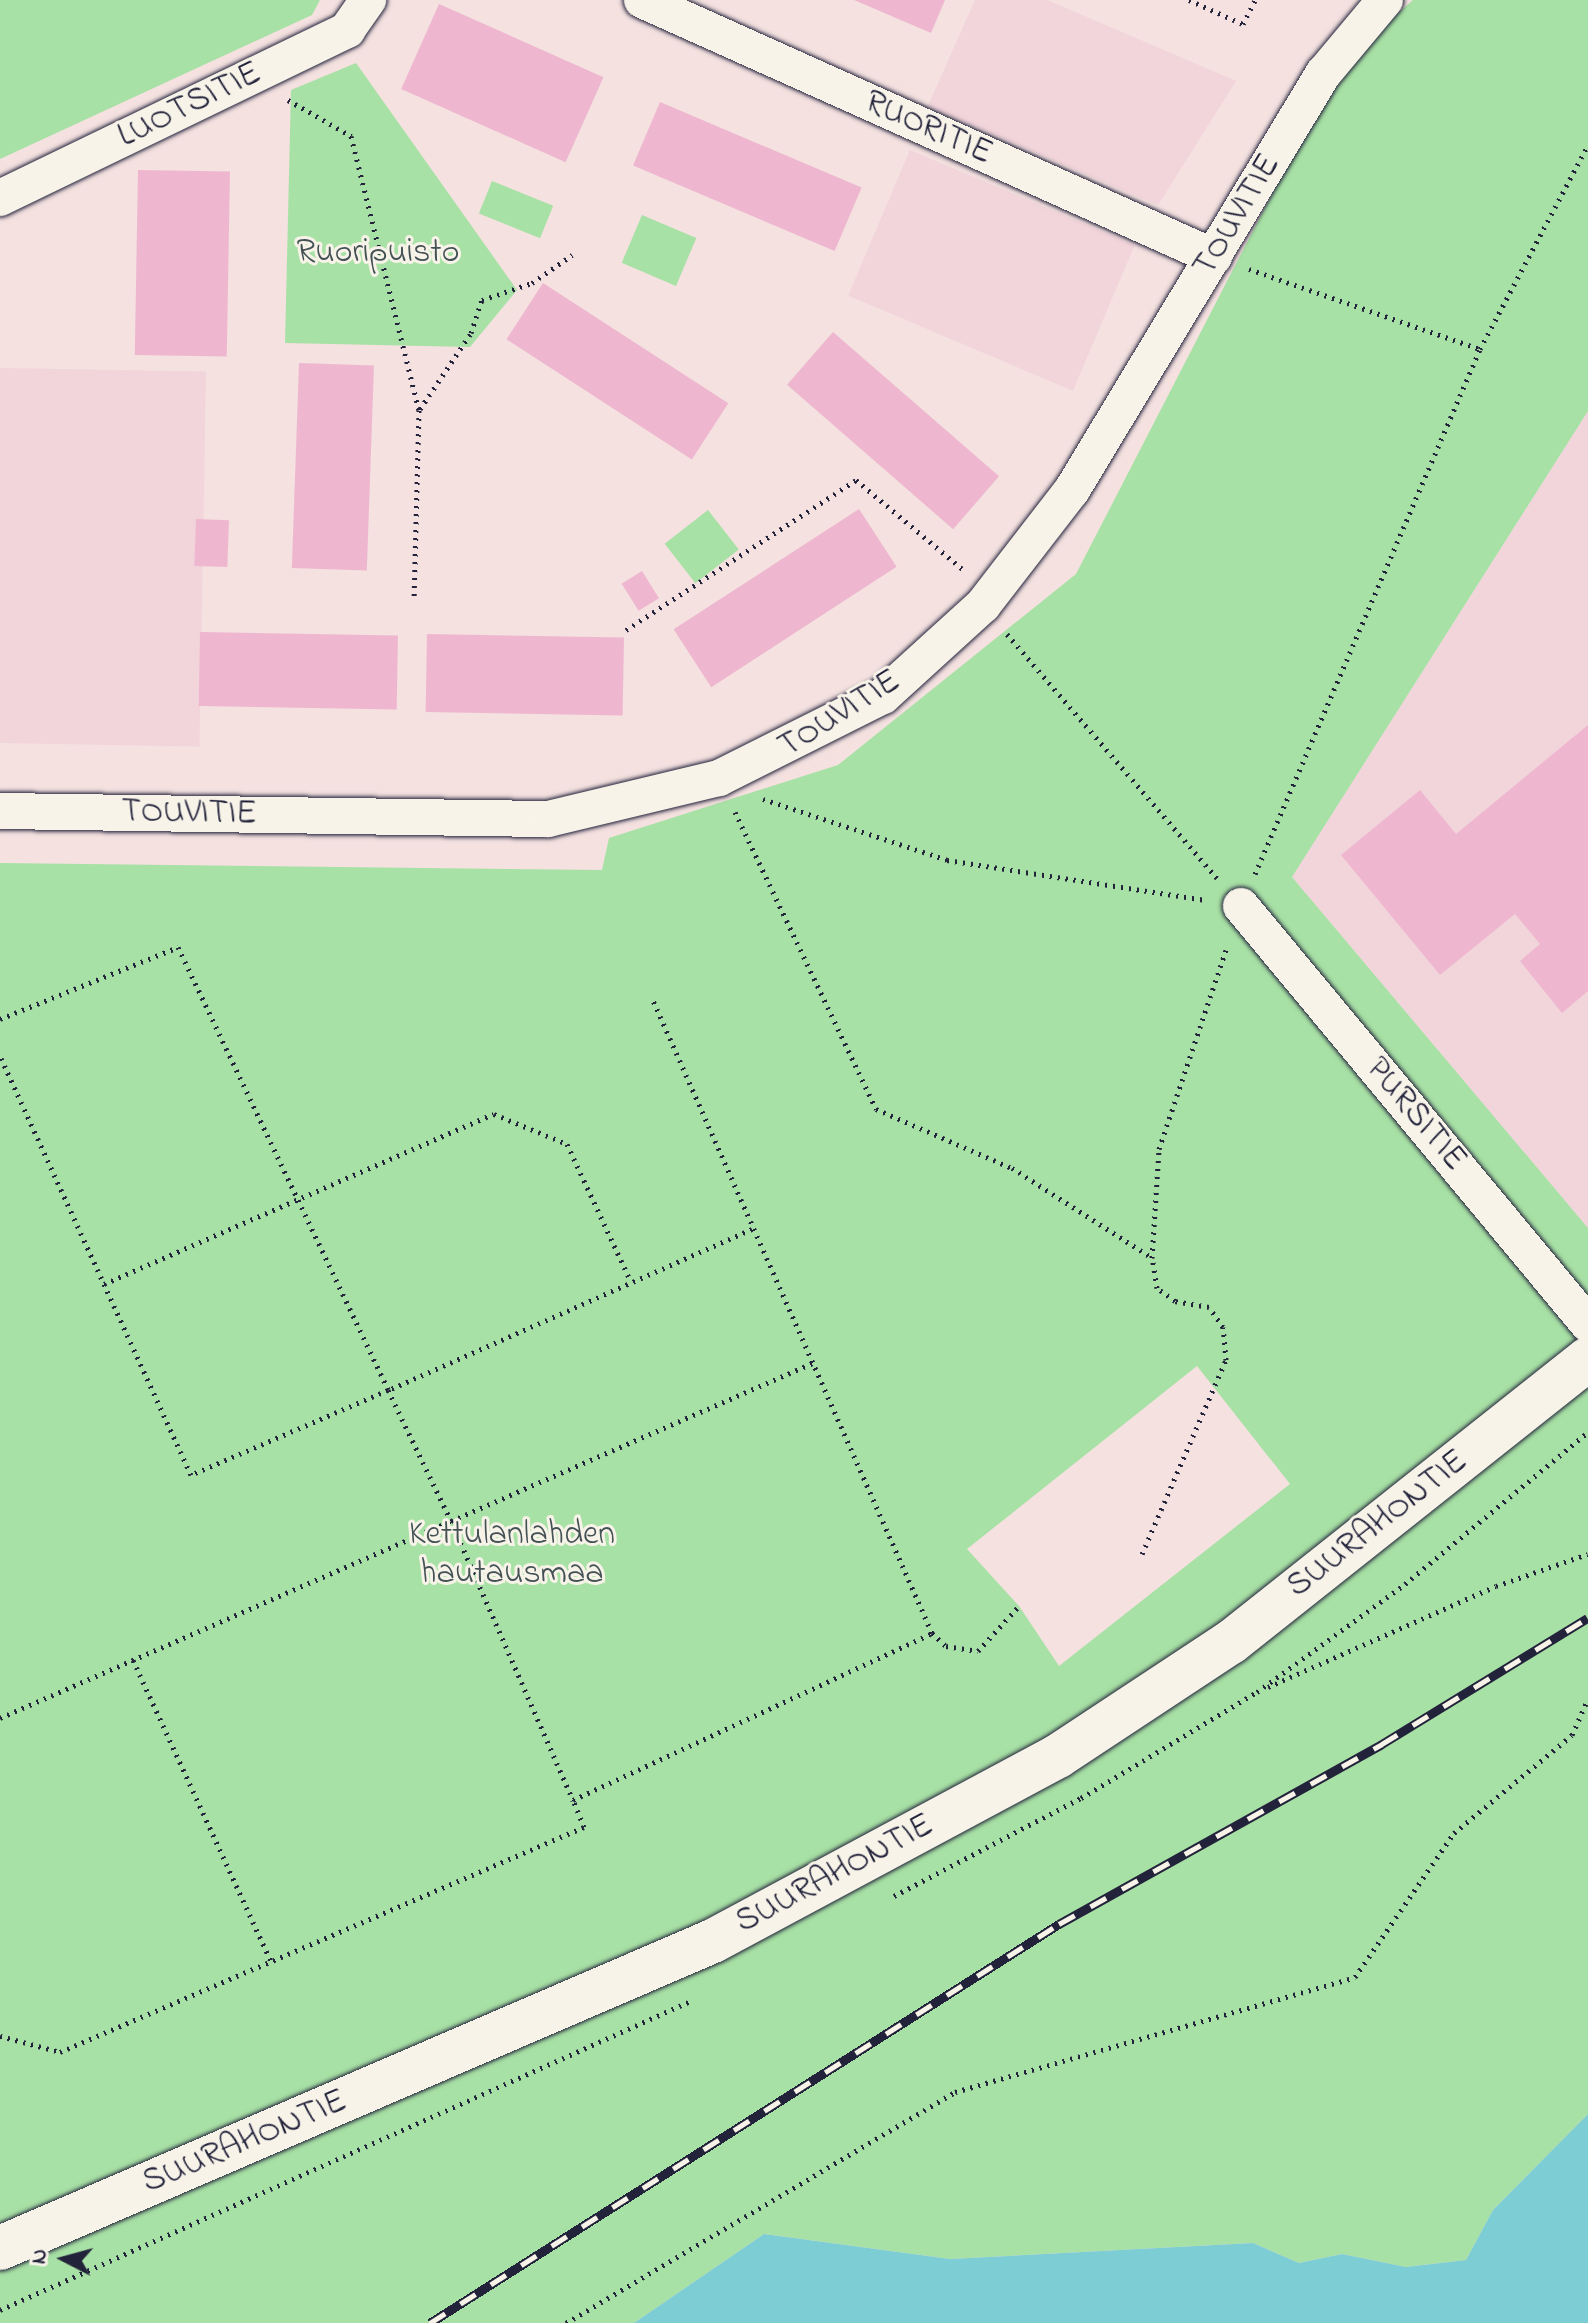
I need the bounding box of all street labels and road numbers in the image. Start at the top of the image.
street label: LUOTSITIE [112,54,268,158]
street label: RUORITIE [858,83,998,175]
street label: TOUVITIE [1186,147,1290,285]
street label: TOUVITIE [772,662,908,768]
street label: TOUVITIE [121,792,257,836]
street label: PURSITIE [1356,1050,1474,1180]
street label: SUURAHONTIE [1280,1442,1476,1608]
street label: SUURAHONTIE [729,1806,941,1944]
street label: SUURAHONTIE [137,2082,353,2204]

